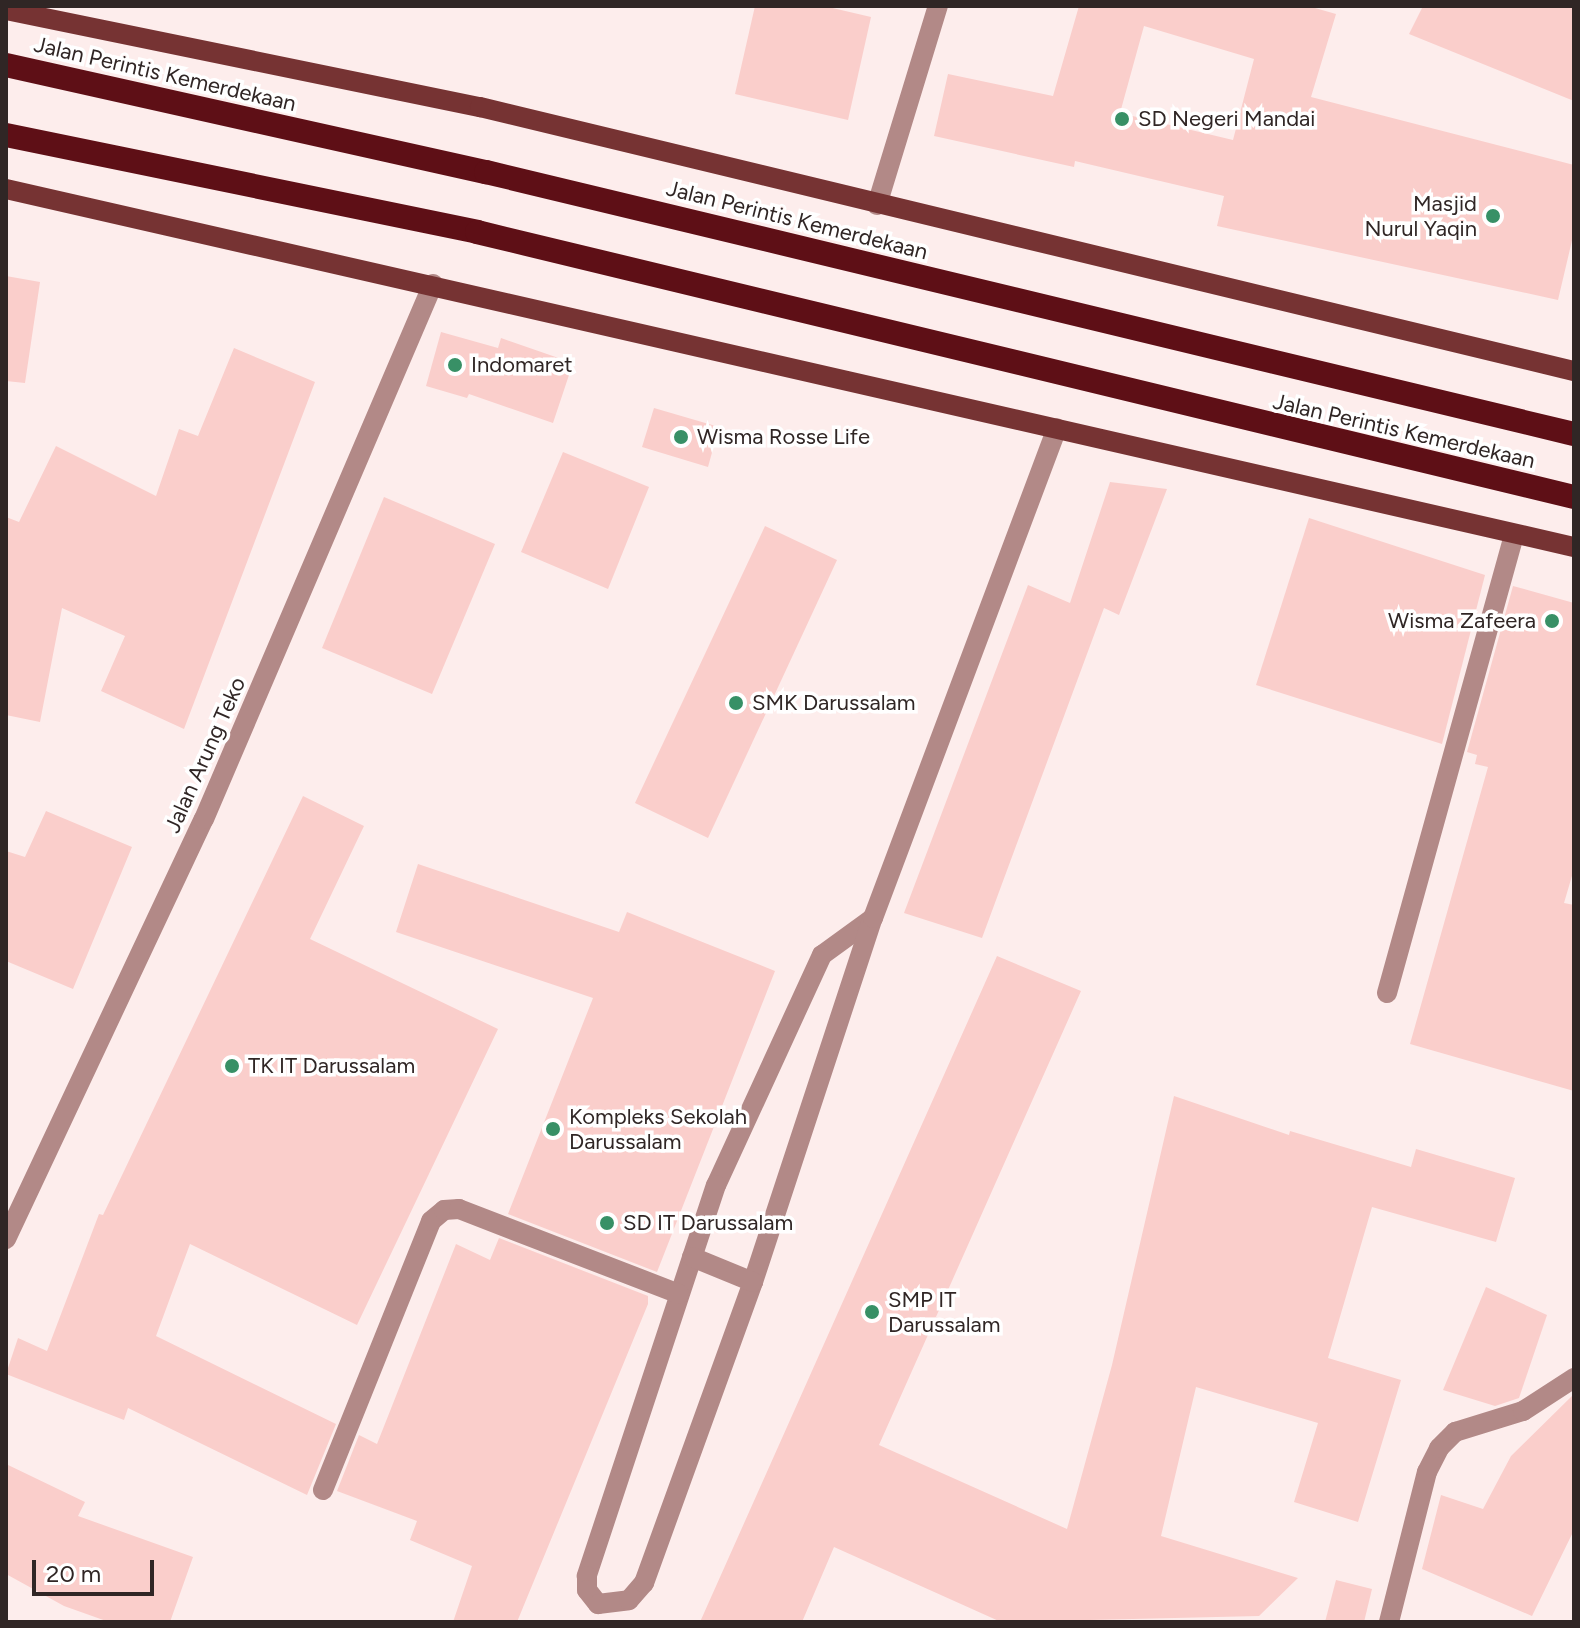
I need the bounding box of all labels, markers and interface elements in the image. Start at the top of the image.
street label: Jalan Perintis Kemerdekaan [31,31,299,117]
place label: SD Negeri Mandai [1138,106,1315,132]
marker: SD Negeri Mandai [1113,110,1131,128]
street label: Jalan Perintis Kemerdekaan [664,175,930,265]
place label: Masjid Nurul Yaqin [1364,190,1477,242]
marker: Masjid Nurul Yaqin [1484,207,1502,225]
place label: Indomaret [471,352,573,378]
marker: Indomaret [446,356,464,374]
street label: Jalan Perintis Kemerdekaan [1270,388,1538,474]
place label: Wisma Rosse Life [697,424,870,450]
marker: Wisma Rosse Life [672,428,690,446]
place label: Wisma Zafeera [1388,608,1536,634]
marker: Wisma Zafeera [1543,612,1561,630]
street label: Jalan Arung Teko [159,673,251,837]
place label: SMK Darussalam [752,690,916,716]
marker: SMK Darussalam [727,694,745,712]
place label: TK IT Darussalam [248,1053,415,1079]
marker: TK IT Darussalam [223,1057,241,1075]
place label: Kompleks Sekolah Darussalam [569,1103,747,1154]
marker: Kompleks Sekolah Darussalam [544,1120,562,1138]
place label: SD IT Darussalam [623,1210,793,1236]
marker: SD IT Darussalam [598,1214,616,1232]
place label: SMP IT Darussalam [888,1286,1001,1338]
marker: SMP IT Darussalam [863,1303,881,1321]
scale bar [36,1544,158,1594]
text: 20 m [46,1559,101,1588]

